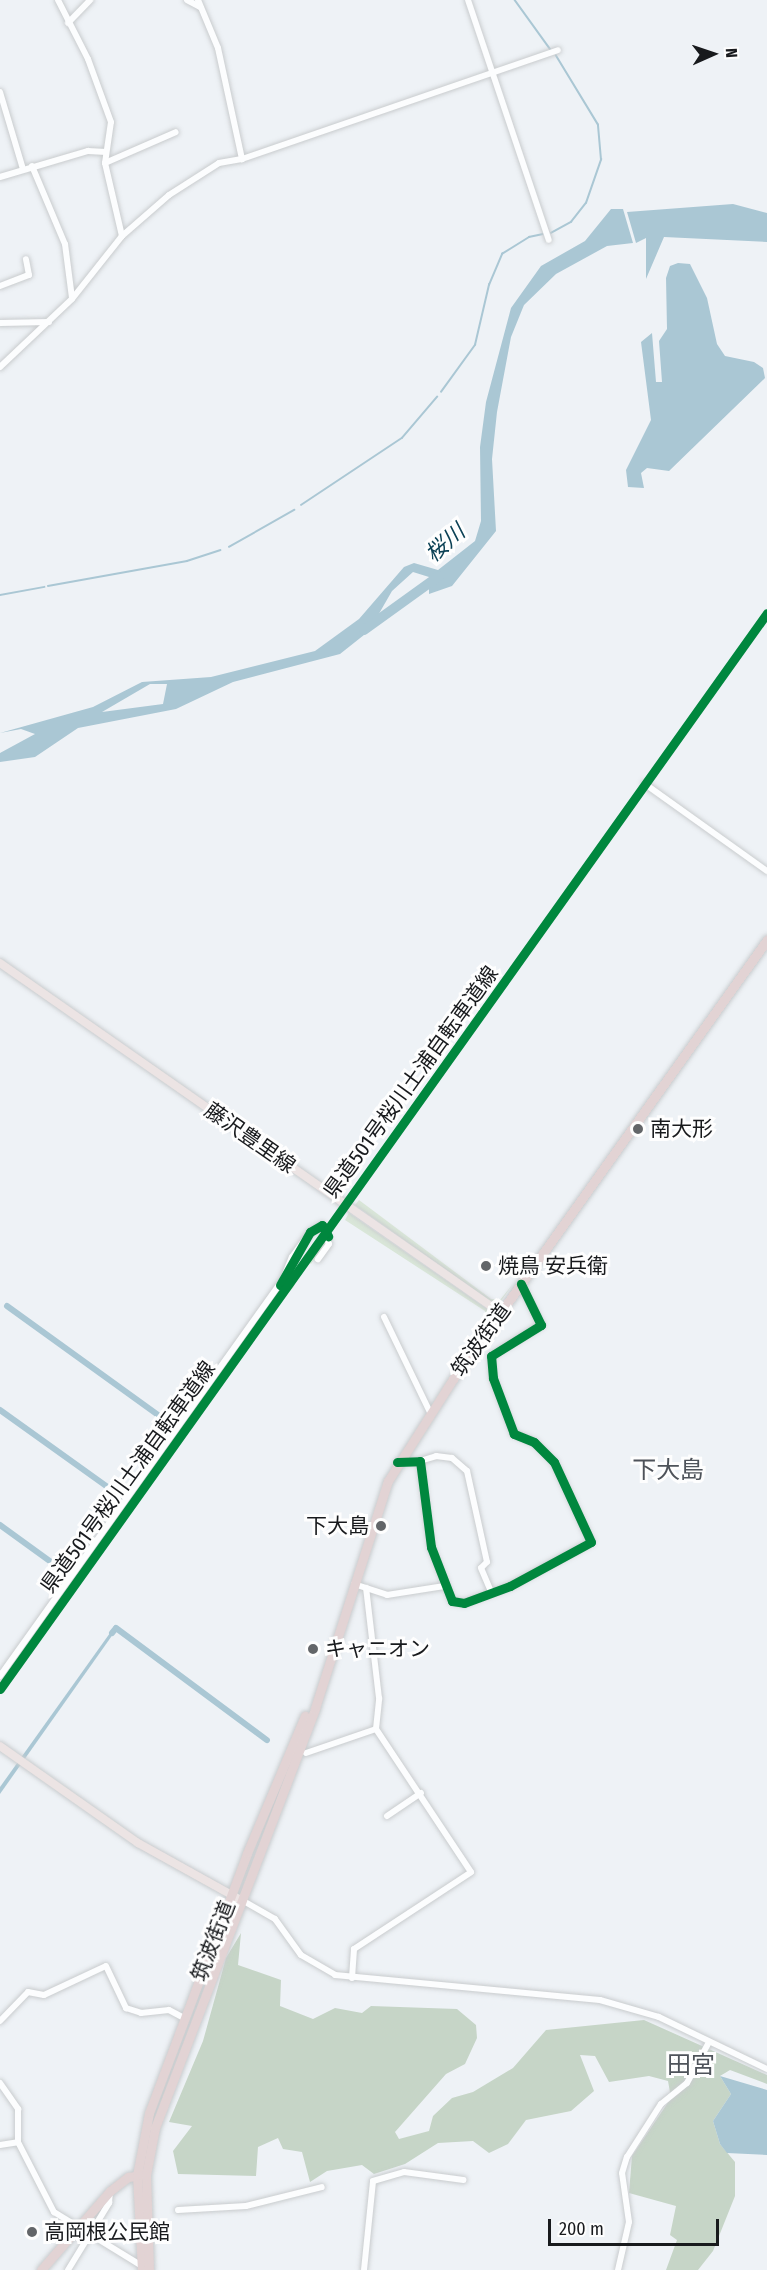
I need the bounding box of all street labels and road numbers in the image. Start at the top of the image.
street label: 県道501号桜川土浦自転車道線 [318,961,504,1203]
street label: 藤沢豊里線 [200,1098,300,1178]
street label: 筑波街道 [446,1299,516,1381]
street label: 県道501号桜川土浦自転車道線 [35,1356,221,1598]
street label: 筑波街道 [186,1897,240,1985]

